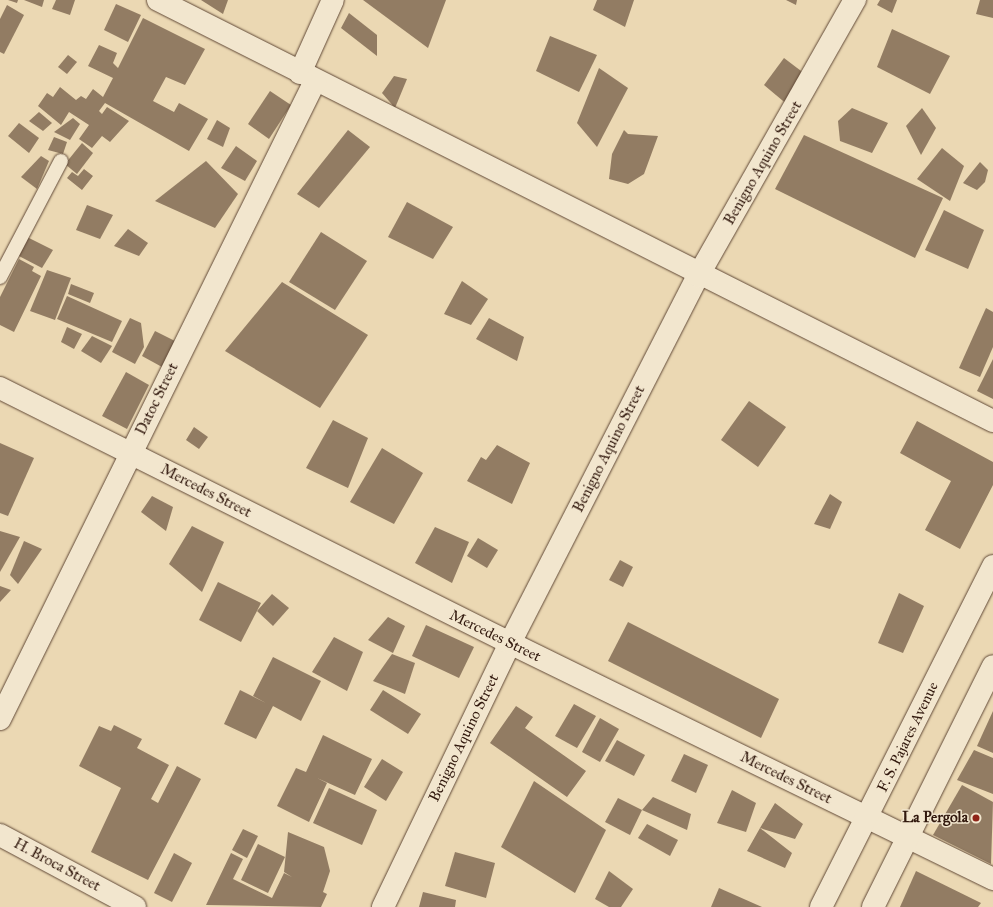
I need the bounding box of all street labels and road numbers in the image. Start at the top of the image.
street label: Benigno Aquino Street [720,98,806,228]
street label: Datoc Street [132,360,182,438]
street label: Benigno Aquino Street [569,383,649,515]
street label: Mercedes Street [158,460,254,522]
street label: Mercedes Street [446,606,544,666]
street label: Benigno Aquino Street [425,671,503,805]
street label: F. S. Pajares Avenue [874,679,942,795]
street label: Mercedes Street [737,748,835,808]
street label: H. Broca Street [11,835,103,895]

